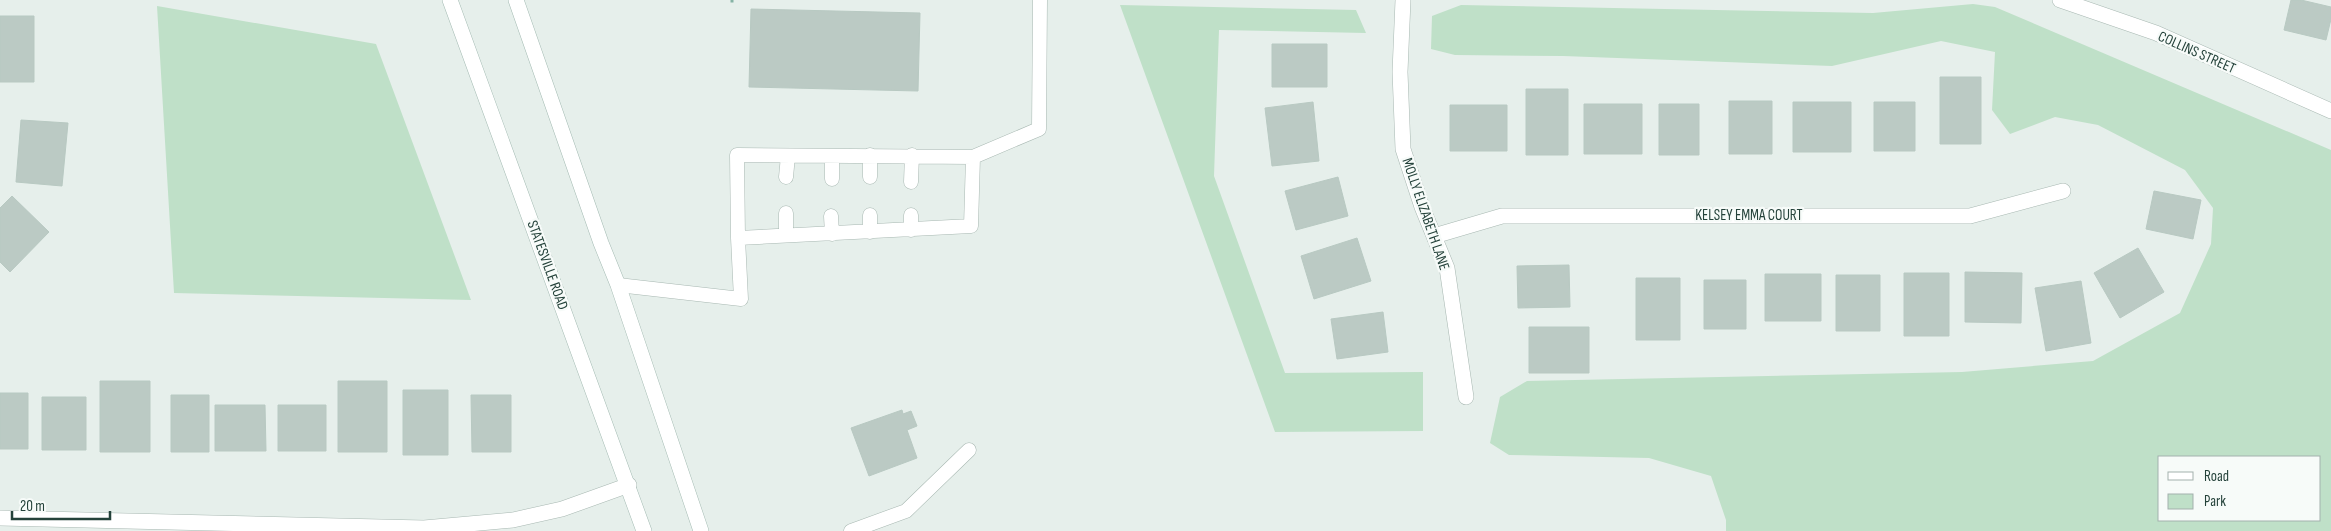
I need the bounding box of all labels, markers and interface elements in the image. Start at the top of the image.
street label: COLLINS STREET [2155,27,2239,78]
street label: MOLLY ELIZABETH LANE [1397,156,1454,273]
street label: KELSEY EMMA COURT [1695,206,1803,225]
street label: STATESVILLE ROAD [523,218,572,312]
legend [2158,456,2321,521]
text: Road [2204,467,2229,486]
scale bar [12,488,110,520]
text: Park [2204,492,2226,511]
text: 20 m [20,497,45,516]

